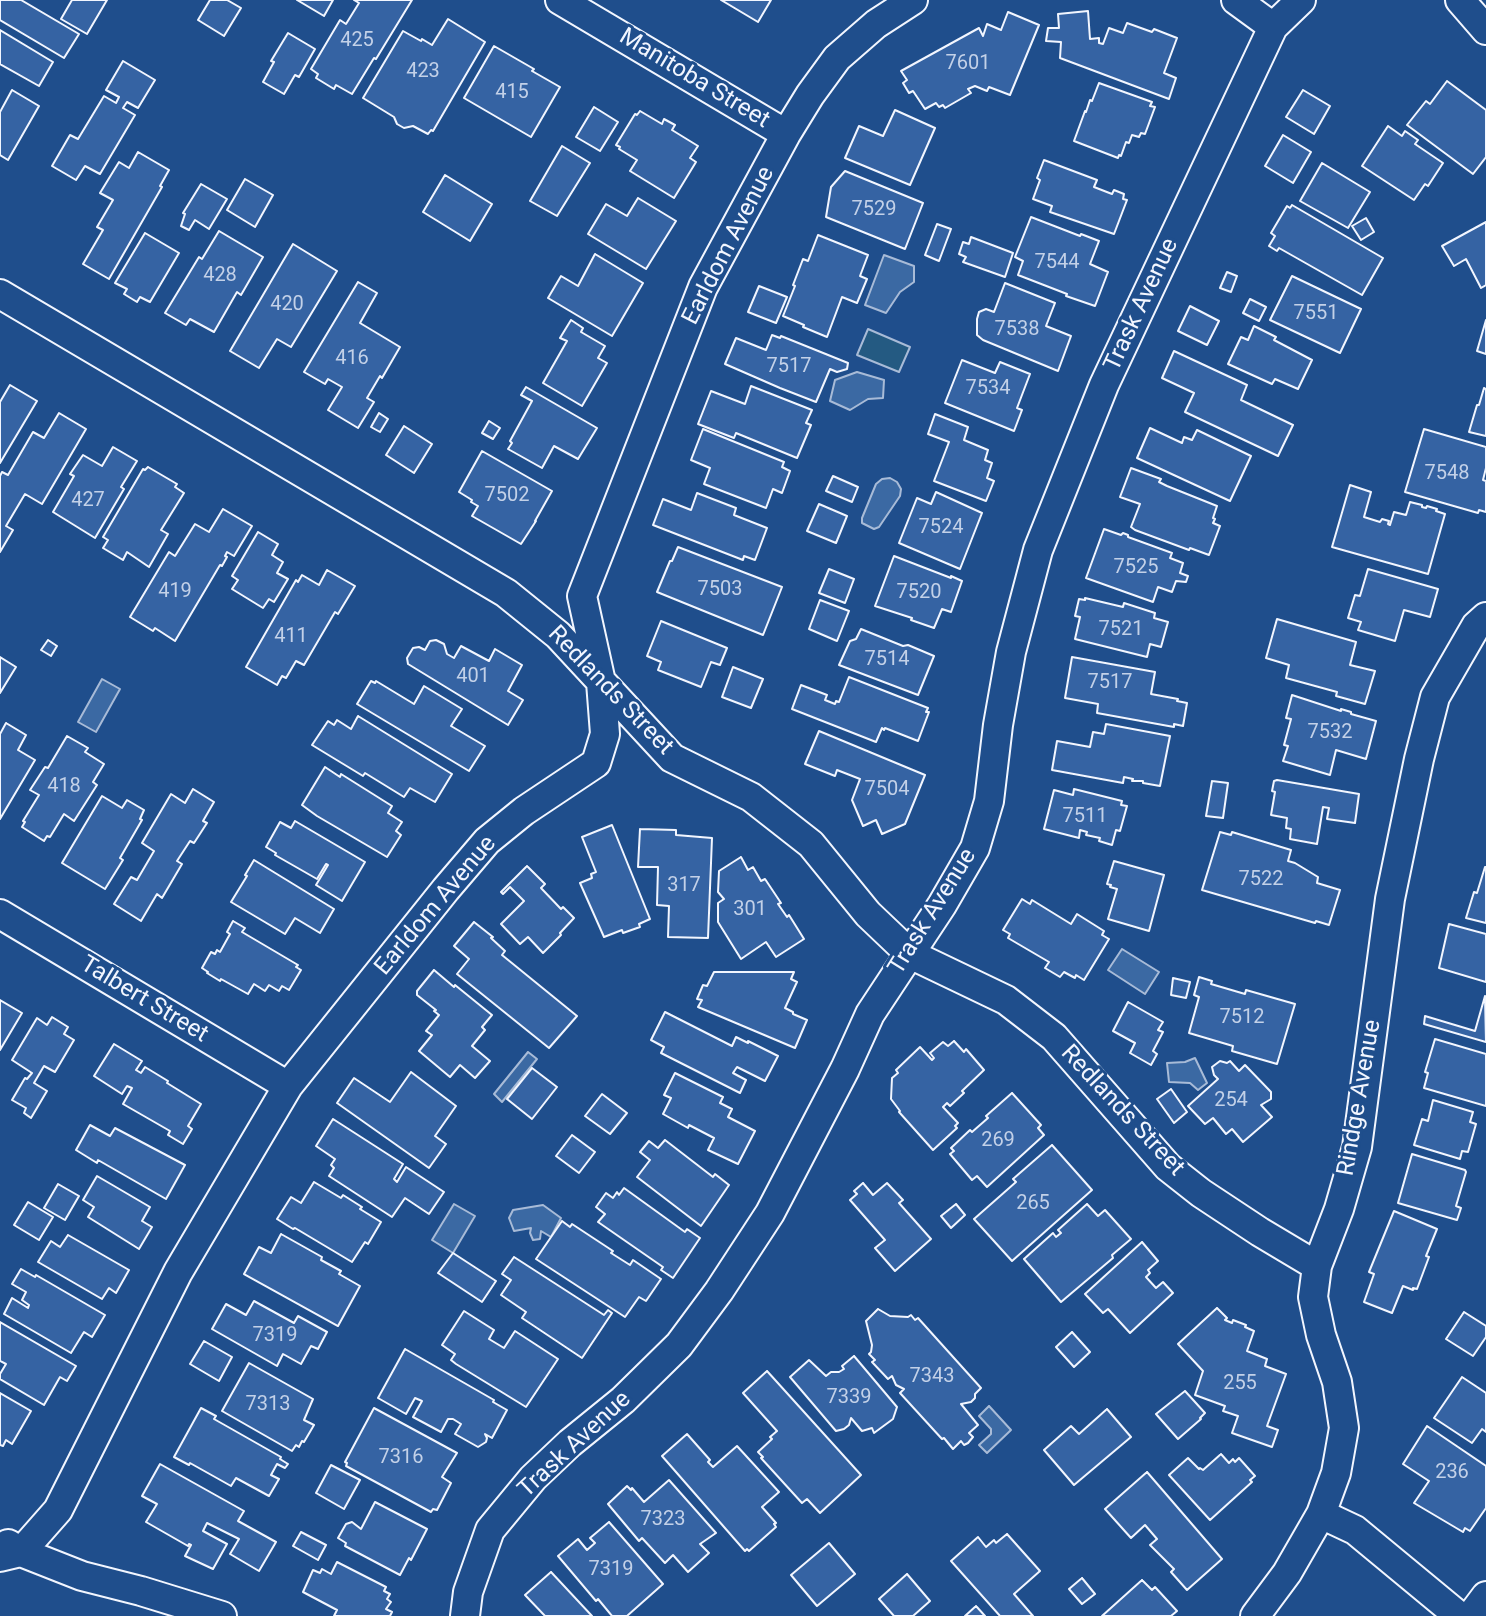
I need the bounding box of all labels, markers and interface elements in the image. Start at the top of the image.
street label: Manitoba Street [614,23,774,135]
house number: 425 [340,29,374,53]
house number: 7601 [946,52,990,76]
house number: 423 [406,60,440,84]
house number: 415 [495,81,529,105]
street label: Earldom Avenue [677,162,781,330]
house number: 7529 [852,198,896,222]
street label: Trask Avenue [1099,234,1185,376]
house number: 7544 [1035,251,1079,275]
house number: 428 [203,264,237,288]
house number: 420 [270,293,304,317]
house number: 7551 [1294,302,1338,326]
house number: 7538 [995,318,1039,342]
house number: 416 [335,347,369,371]
house number: 7517 [767,355,811,379]
house number: 7534 [966,377,1010,401]
house number: 7548 [1425,462,1469,486]
house number: 7502 [485,484,529,508]
house number: 427 [71,489,105,513]
house number: 7524 [919,516,963,540]
house number: 7525 [1114,556,1158,580]
house number: 7503 [698,578,742,602]
house number: 419 [158,580,192,604]
house number: 7520 [897,581,941,605]
house number: 7521 [1099,618,1143,642]
street label: Redlands Street [541,620,679,762]
house number: 411 [274,625,308,649]
house number: 7514 [865,648,909,672]
house number: 401 [456,665,490,689]
house number: 7517 [1088,671,1132,695]
house number: 7532 [1308,721,1352,745]
house number: 418 [47,775,81,799]
house number: 7504 [865,778,909,802]
house number: 7511 [1063,805,1107,829]
street label: Earldom Avenue [369,830,503,982]
street label: Trask Avenue [883,844,983,980]
house number: 7522 [1239,868,1283,892]
house number: 317 [667,874,701,898]
house number: 301 [733,898,767,922]
street label: Talbert Street [75,951,213,1049]
house number: 7512 [1220,1006,1264,1030]
street label: Rindge Avenue [1332,1018,1388,1178]
street label: Redlands Street [1054,1040,1190,1182]
house number: 254 [1214,1089,1248,1113]
house number: 269 [981,1129,1015,1153]
house number: 265 [1016,1192,1050,1216]
house number: 7319 [253,1324,297,1348]
house number: 7343 [910,1365,954,1389]
house number: 255 [1223,1372,1257,1396]
street label: Trask Avenue [513,1386,637,1504]
house number: 7339 [827,1386,871,1410]
house number: 7313 [246,1393,290,1417]
house number: 7316 [379,1446,423,1470]
house number: 236 [1435,1461,1469,1485]
house number: 7323 [641,1508,685,1532]
house number: 7319 [589,1558,633,1582]

